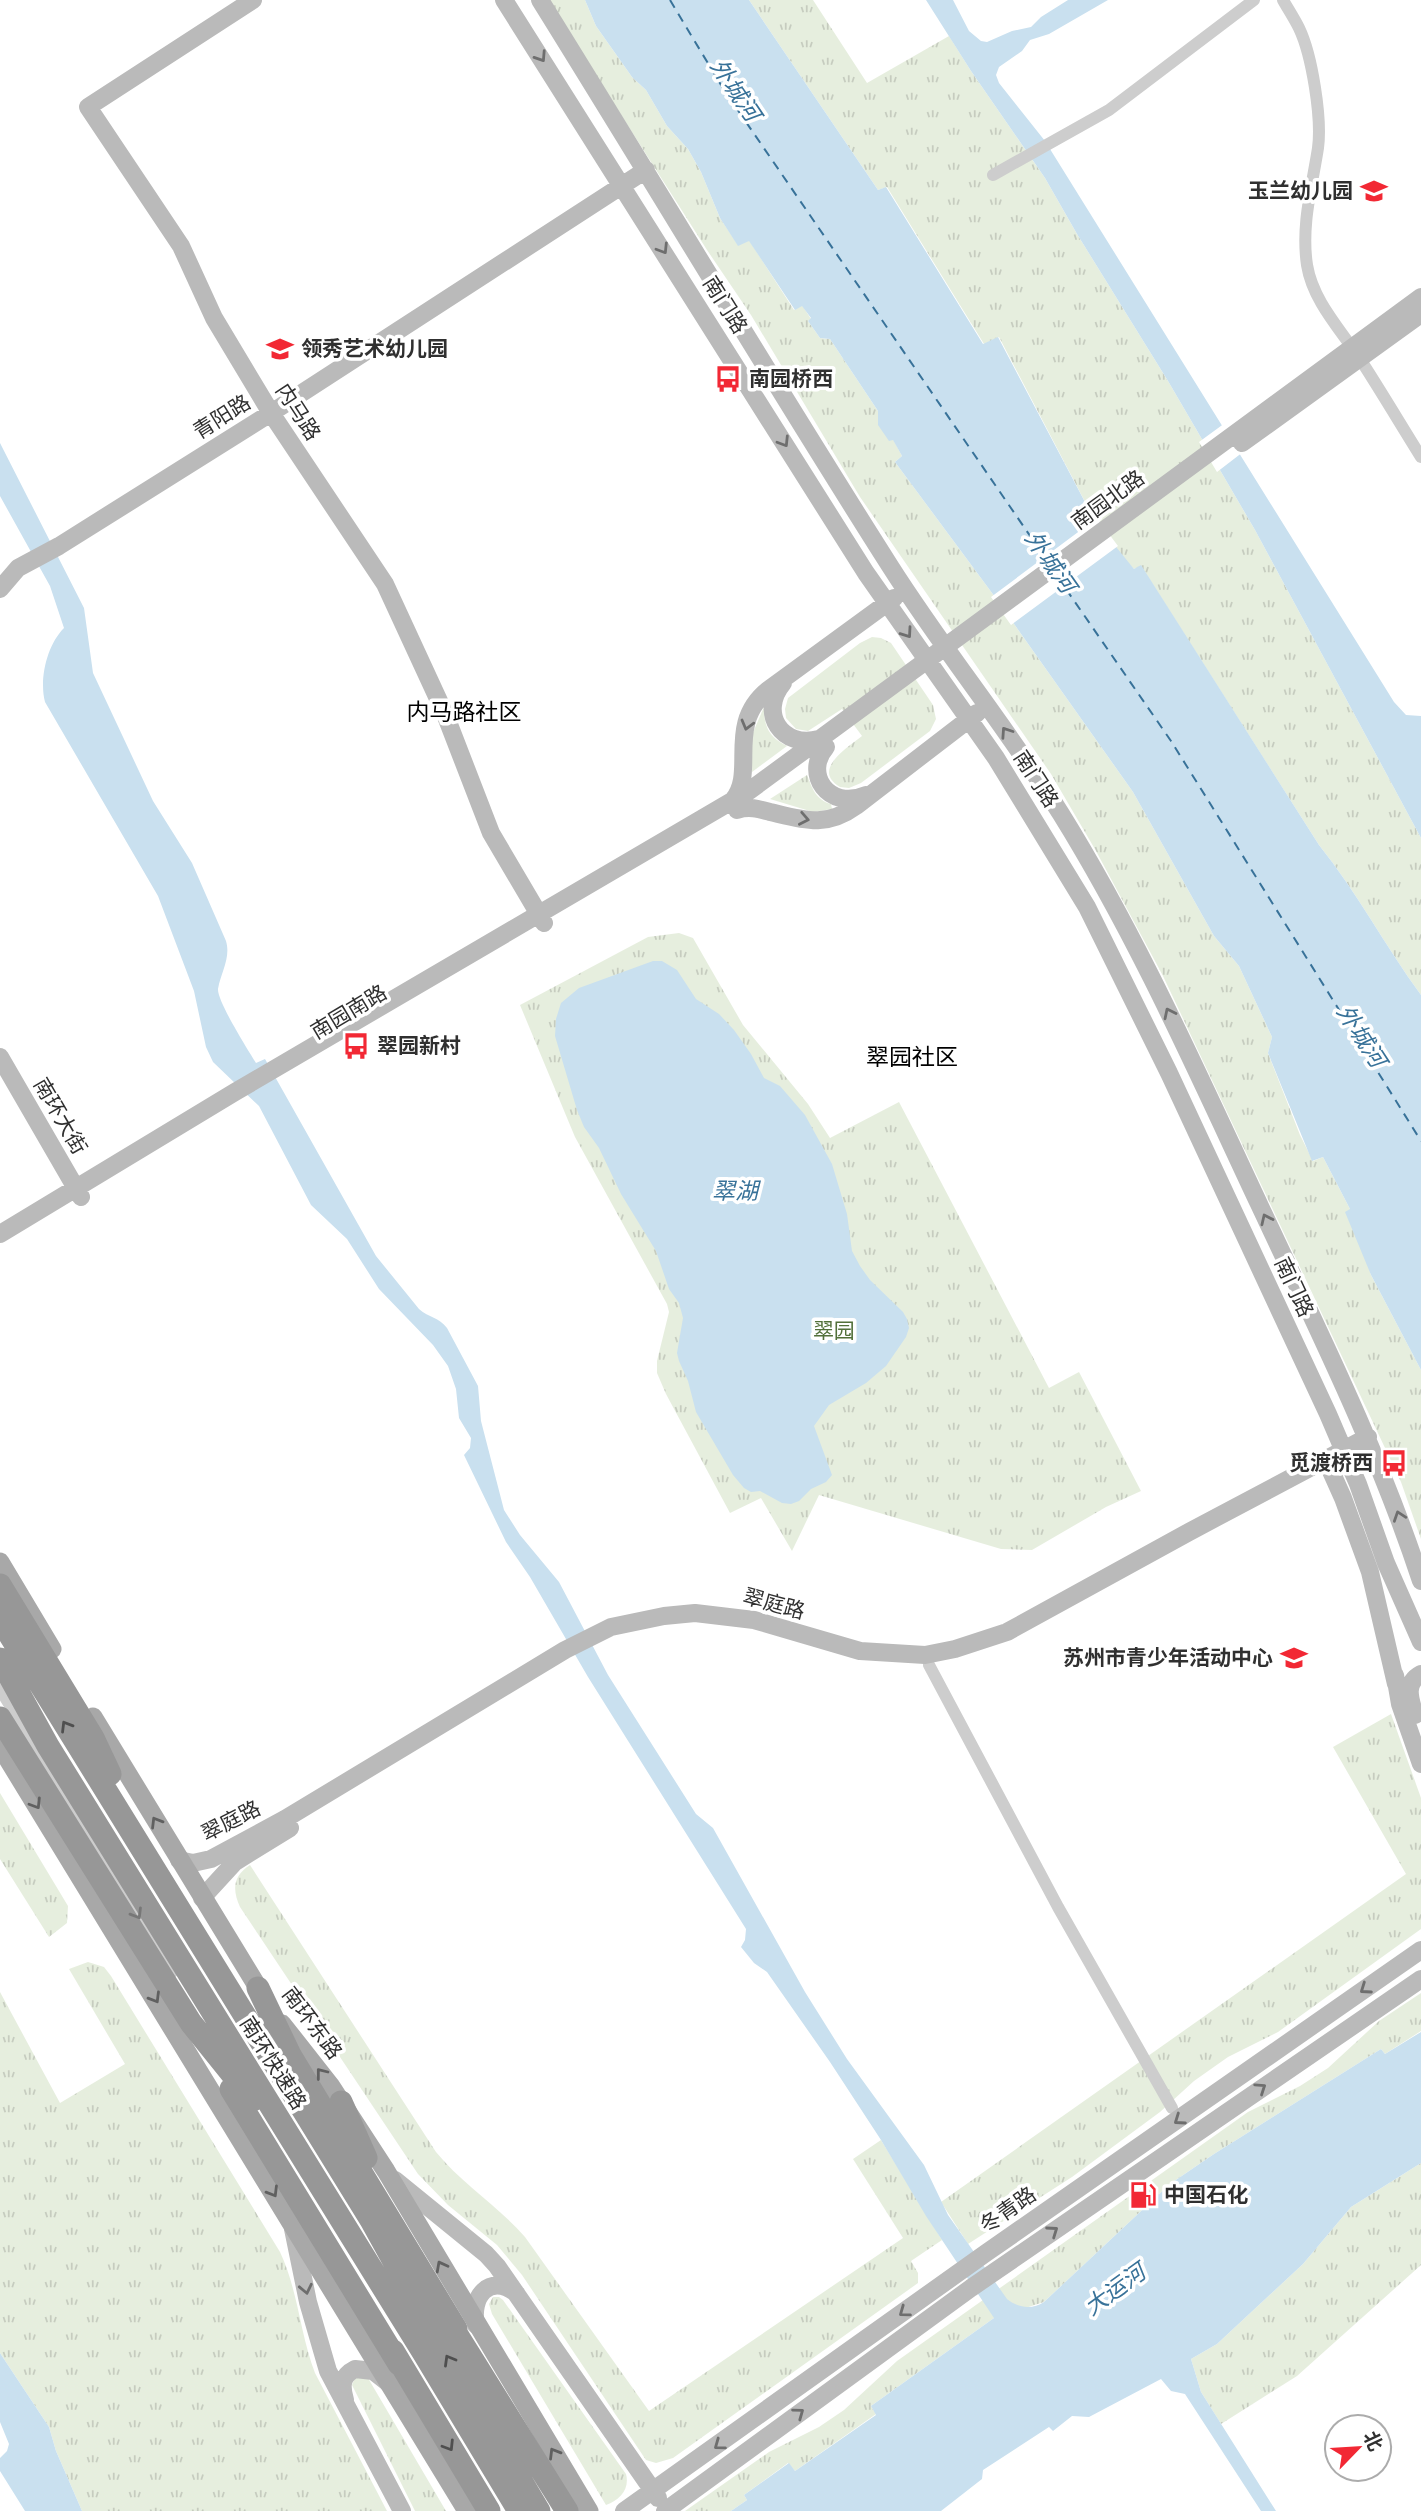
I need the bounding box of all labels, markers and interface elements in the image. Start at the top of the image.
one-way arrow [532,50,545,63]
water label: 外城河 [705,54,768,129]
school or university icon: 玉兰幼儿园 [1359,176,1389,206]
place label: 玉兰幼儿园 [1248,179,1353,203]
one-way arrow [655,242,668,255]
street label: 南门路 [698,272,752,338]
school or university icon: 领秀艺术幼儿园 [265,334,295,364]
place label: 领秀艺术幼儿园 [301,337,448,361]
bus stop icon: 南园桥西 [713,364,743,394]
place label: 南园桥西 [749,367,833,391]
street label: 内马路 [271,379,325,445]
street label: 青阳路 [189,390,255,444]
one-way arrow [776,434,789,447]
street label: 南园北路 [1067,466,1149,534]
water label: 外城河 [1019,526,1083,601]
one-way arrow [899,625,911,638]
district label: 内马路社区 [407,699,522,726]
one-way arrow [741,719,755,731]
one-way arrow [1002,727,1015,740]
street label: 南门路 [1009,746,1063,812]
one-way arrow [798,810,810,825]
street label: 南园南路 [307,980,391,1044]
water label: 外城河 [1331,1000,1393,1076]
one-way arrow [1163,1008,1177,1020]
bus stop icon: 翠园新村 [341,1031,371,1061]
place label: 翠园新村 [377,1034,461,1058]
district label: 翠园社区 [866,1044,958,1071]
street label: 南环大街 [29,1074,91,1158]
water label: 翠湖 [712,1178,761,1205]
one-way arrow [1260,1214,1274,1226]
street label: 南门路 [1270,1253,1318,1321]
park label: 翠园 [813,1319,855,1343]
bus stop icon: 觅渡桥西 [1379,1448,1409,1478]
place label: 觅渡桥西 [1289,1451,1373,1475]
one-way arrow [1393,1510,1407,1523]
street label: 翠庭路 [740,1584,808,1624]
school or university icon: 苏州市青少年活动中心 [1279,1643,1309,1673]
place label: 苏州市青少年活动中心 [1063,1646,1273,1670]
one-way arrow [61,1720,74,1733]
one-way arrow [27,1796,40,1809]
street label: 翠庭路 [197,1796,265,1846]
one-way arrow [151,1816,164,1829]
one-way arrow [129,1907,142,1920]
one-way arrow [1360,1981,1373,1993]
street label: 南环东路 [277,1982,347,2064]
one-way arrow [146,1990,159,2003]
street label: 南环快速路 [235,2012,311,2114]
one-way arrow [316,2069,329,2081]
one-way arrow [1253,2084,1266,2096]
one-way arrow [1174,2112,1187,2124]
fuel station icon: 中国石化 [1128,2180,1158,2210]
street label: 冬青路 [975,2182,1041,2238]
place label: 中国石化 [1164,2183,1248,2207]
one-way arrow [265,2185,278,2198]
one-way arrow [1045,2227,1058,2239]
water label: 大运河 [1079,2256,1154,2321]
one-way arrow [436,2261,450,2273]
one-way arrow [297,2283,312,2295]
one-way arrow [899,2304,912,2316]
one-way arrow [444,2355,457,2368]
one-way arrow [791,2409,804,2421]
north arrow [1323,2413,1393,2483]
text: 北 [1359,2428,1387,2455]
one-way arrow [714,2436,727,2449]
one-way arrow [441,2438,454,2451]
one-way arrow [549,2448,562,2461]

